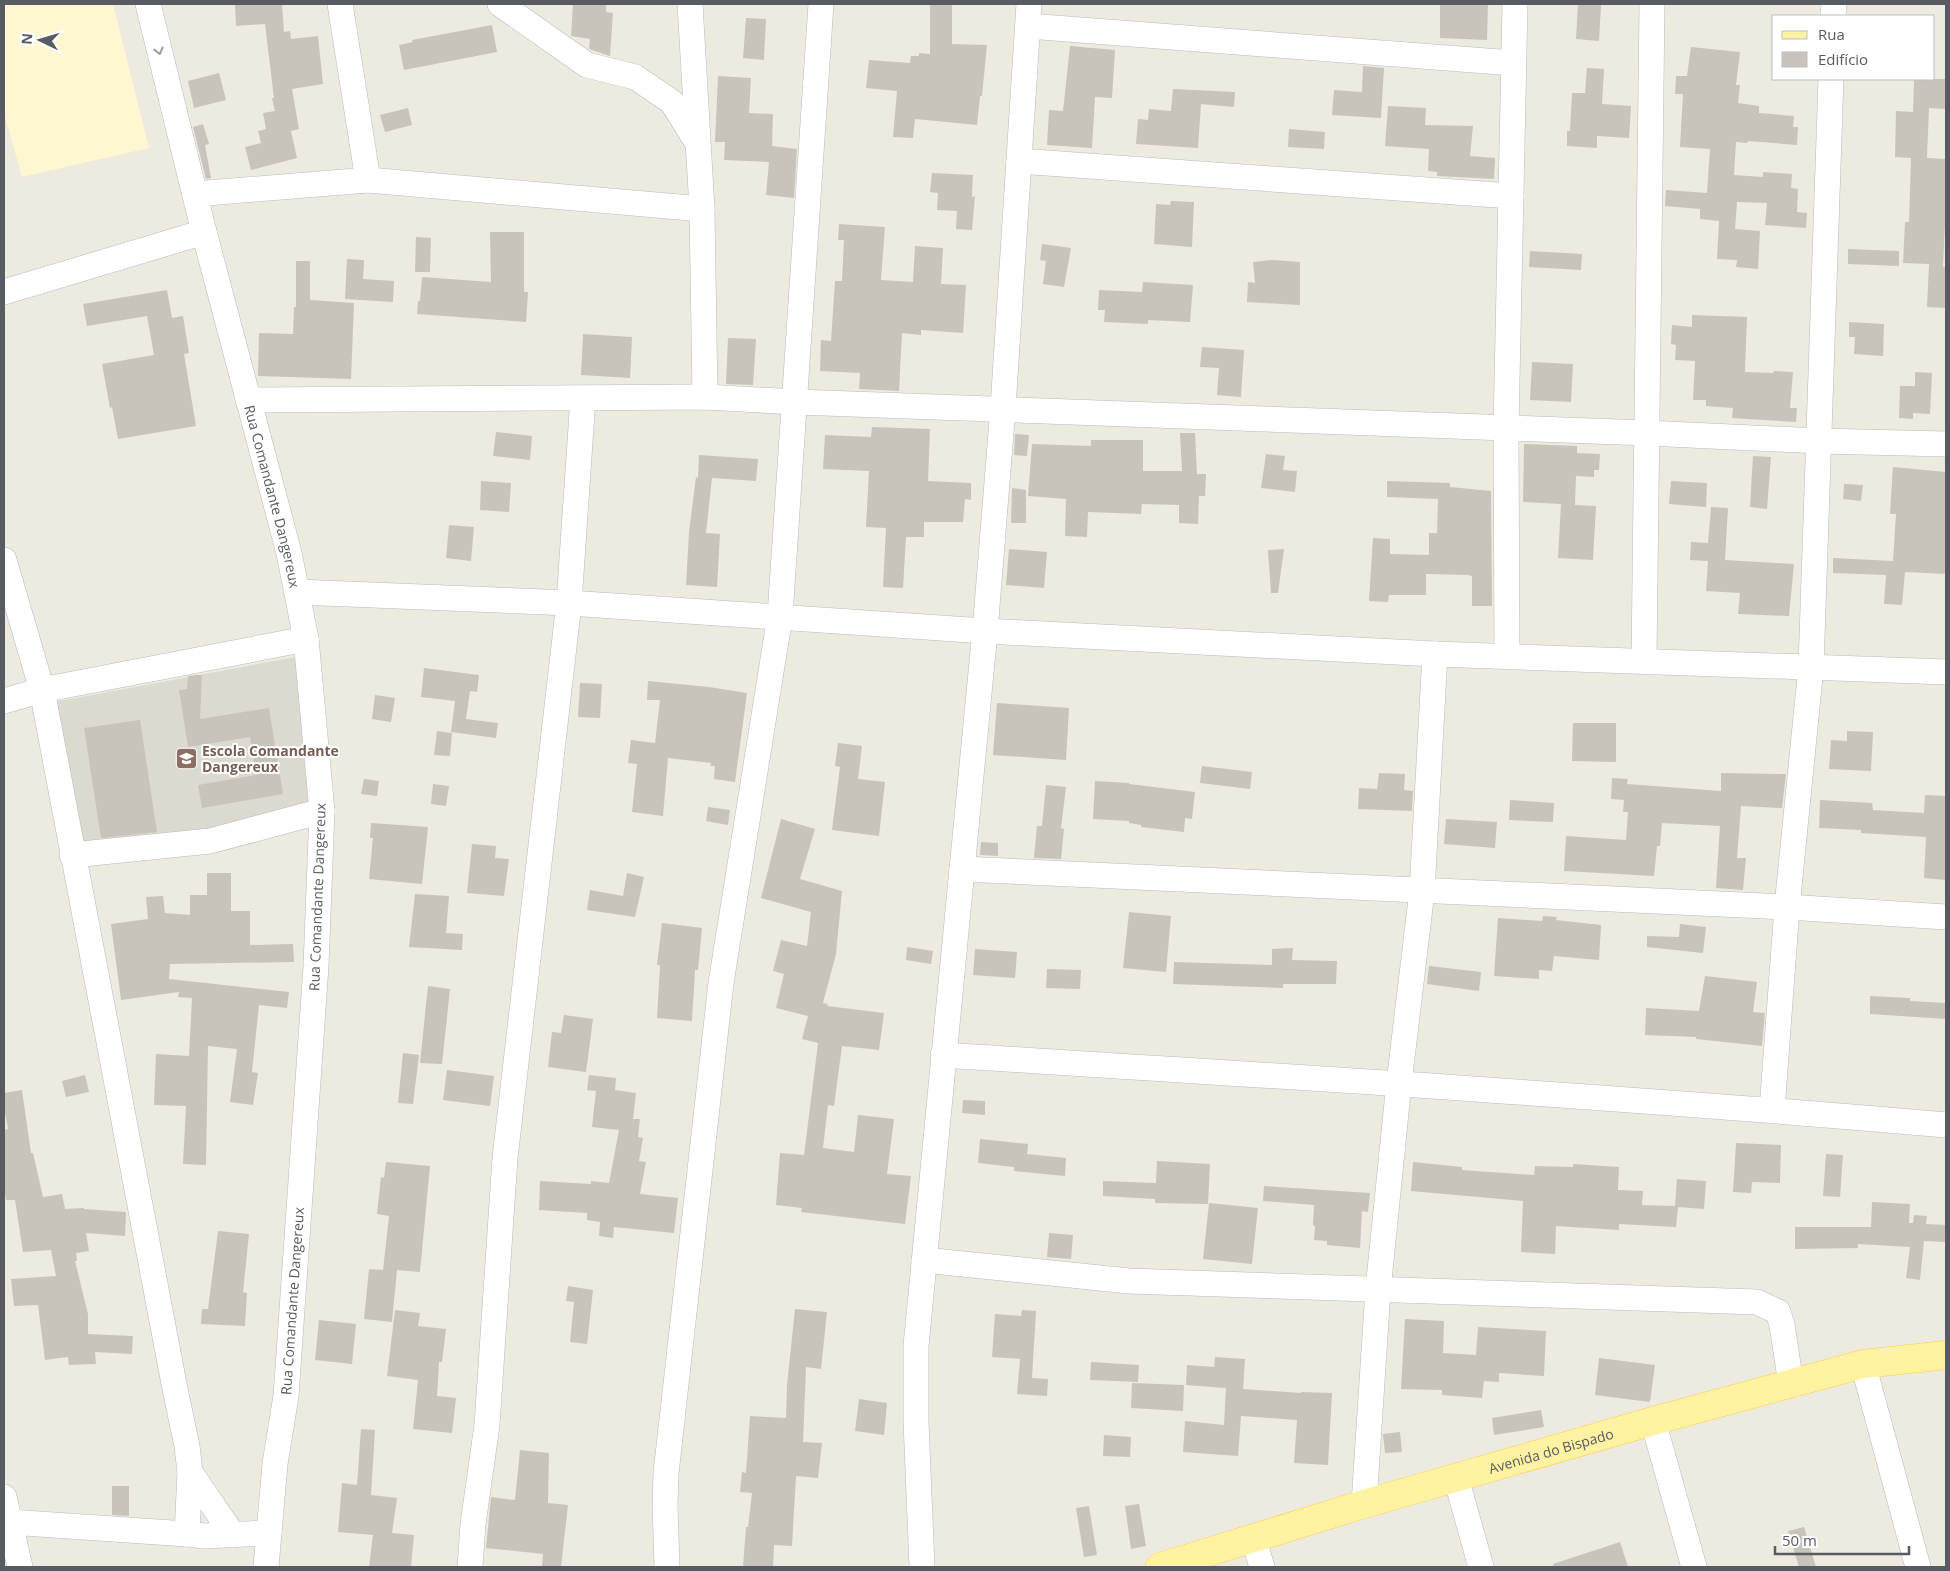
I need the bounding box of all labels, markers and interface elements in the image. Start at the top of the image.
north arrow [15,15,65,65]
legend [1772,15,1935,80]
text: Rua [1818,24,1845,44]
text: N [17,32,37,45]
one-way arrow [154,47,164,55]
text: Edifício [1818,49,1868,69]
street label: Rua Comandante Dangereux [241,403,305,590]
place label: Escola Comandante Dangereux [202,741,339,776]
school or university icon: Escola Comandante Dangereux [174,746,198,770]
street label: Rua Comandante Dangereux [304,802,330,991]
street label: Rua Comandante Dangereux [276,1206,308,1395]
street label: Avenida do Bispado [1486,1423,1616,1477]
scale bar [1775,1524,1909,1556]
text: 50 m [1782,1530,1817,1550]

